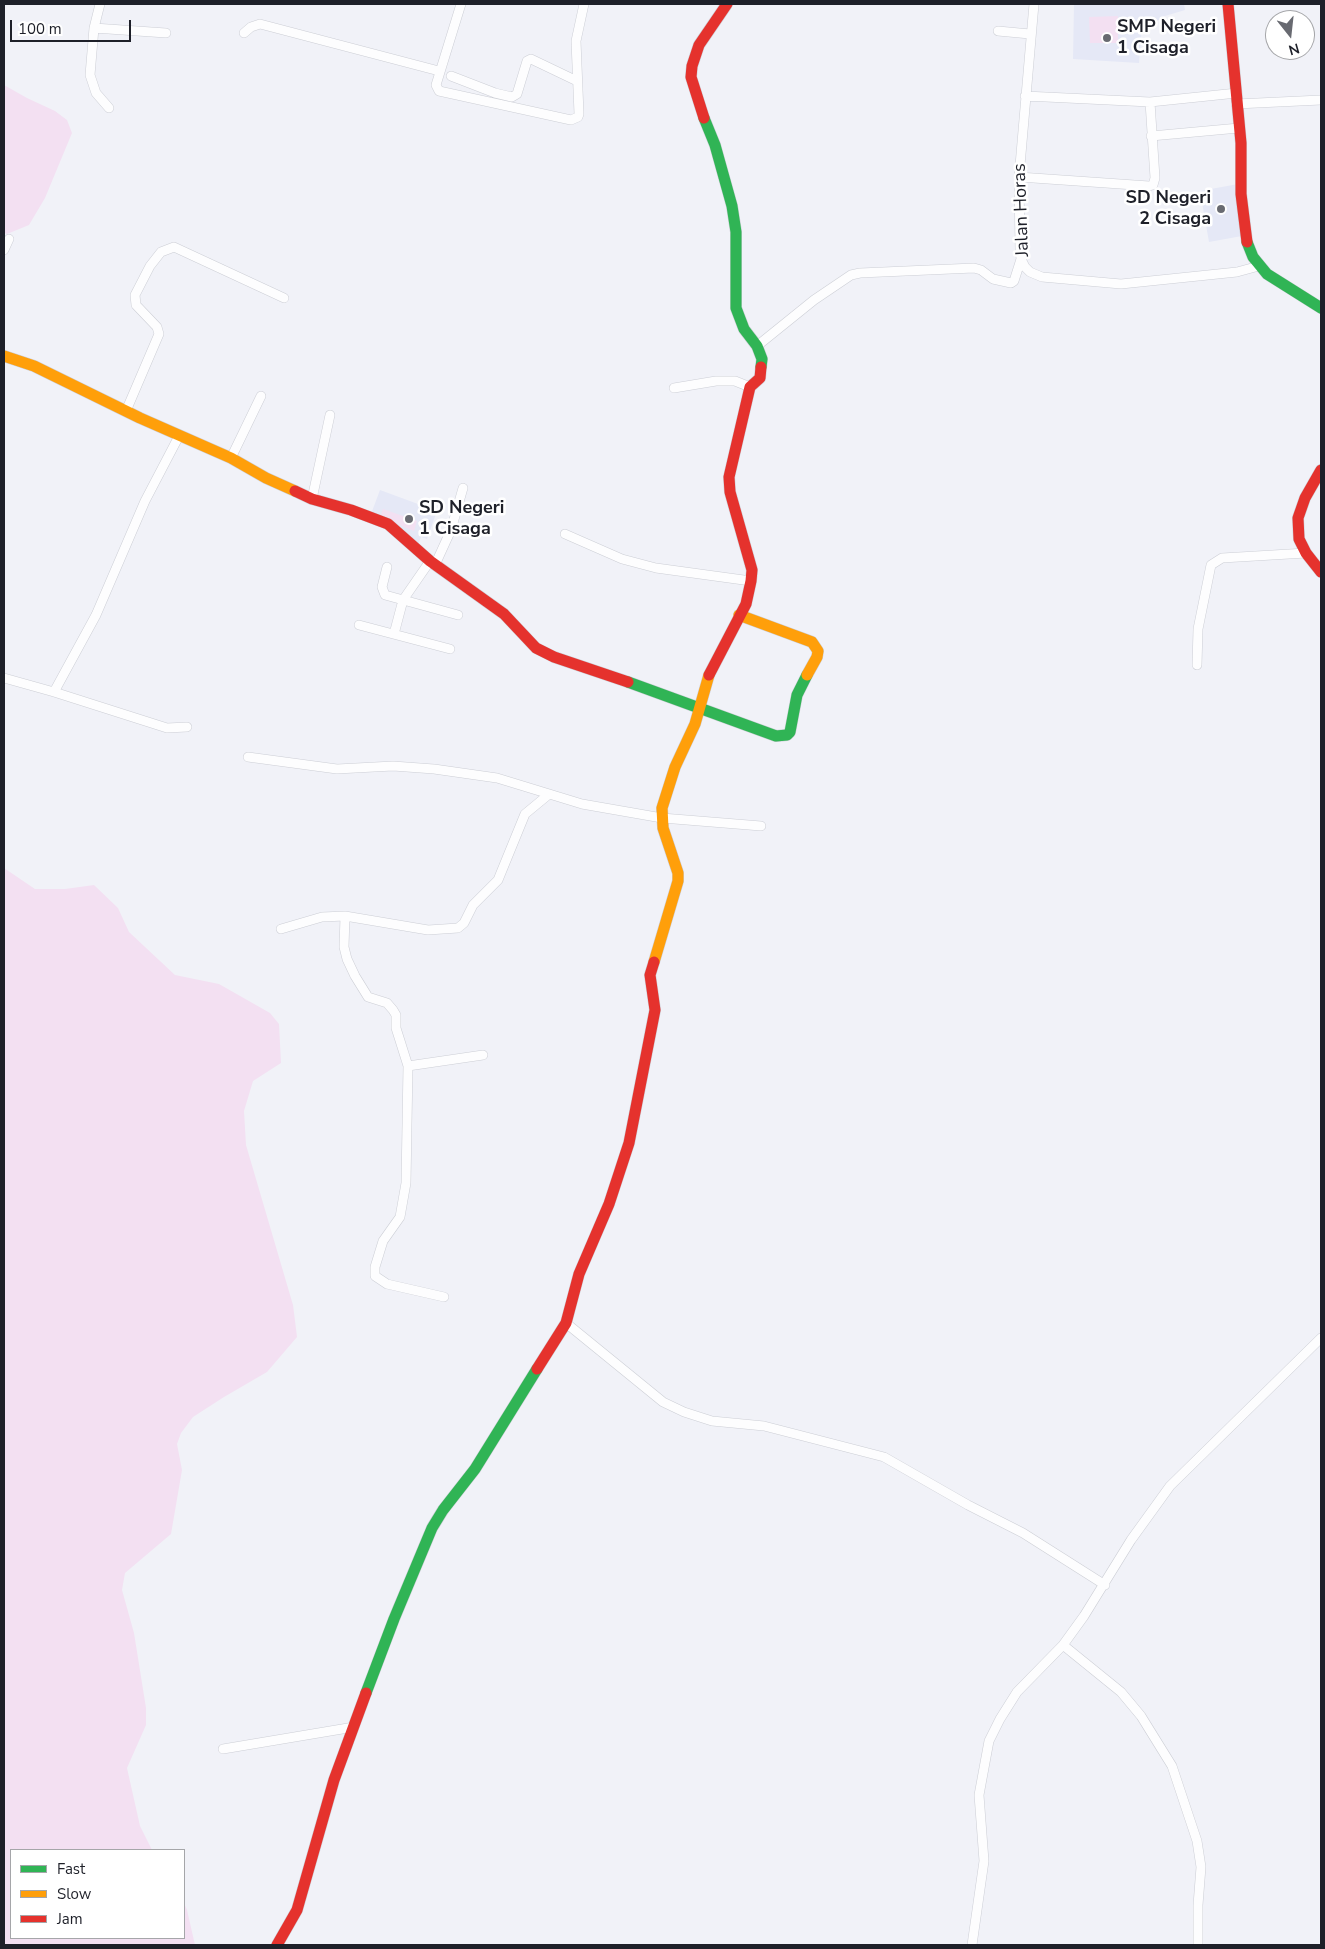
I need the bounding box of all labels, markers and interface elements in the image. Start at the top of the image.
scale bar [12,10,134,42]
north arrow [1265,10,1315,60]
place label: SMP Negeri 1 Cisaga [1117,17,1216,59]
text: 100 m [18,19,62,39]
marker: SMP Negeri 1 Cisaga [1101,32,1113,44]
text: N [1286,38,1302,60]
street label: Jalan Horas [1010,163,1034,257]
place label: SD Negeri 2 Cisaga [1126,188,1211,230]
marker: SD Negeri 2 Cisaga [1215,203,1227,215]
place label: SD Negeri 1 Cisaga [419,498,504,540]
marker: SD Negeri 1 Cisaga [403,513,415,525]
legend [10,1849,185,1939]
text: Fast [57,1859,85,1879]
text: Slow [57,1884,91,1904]
text: Jam [57,1909,83,1929]

